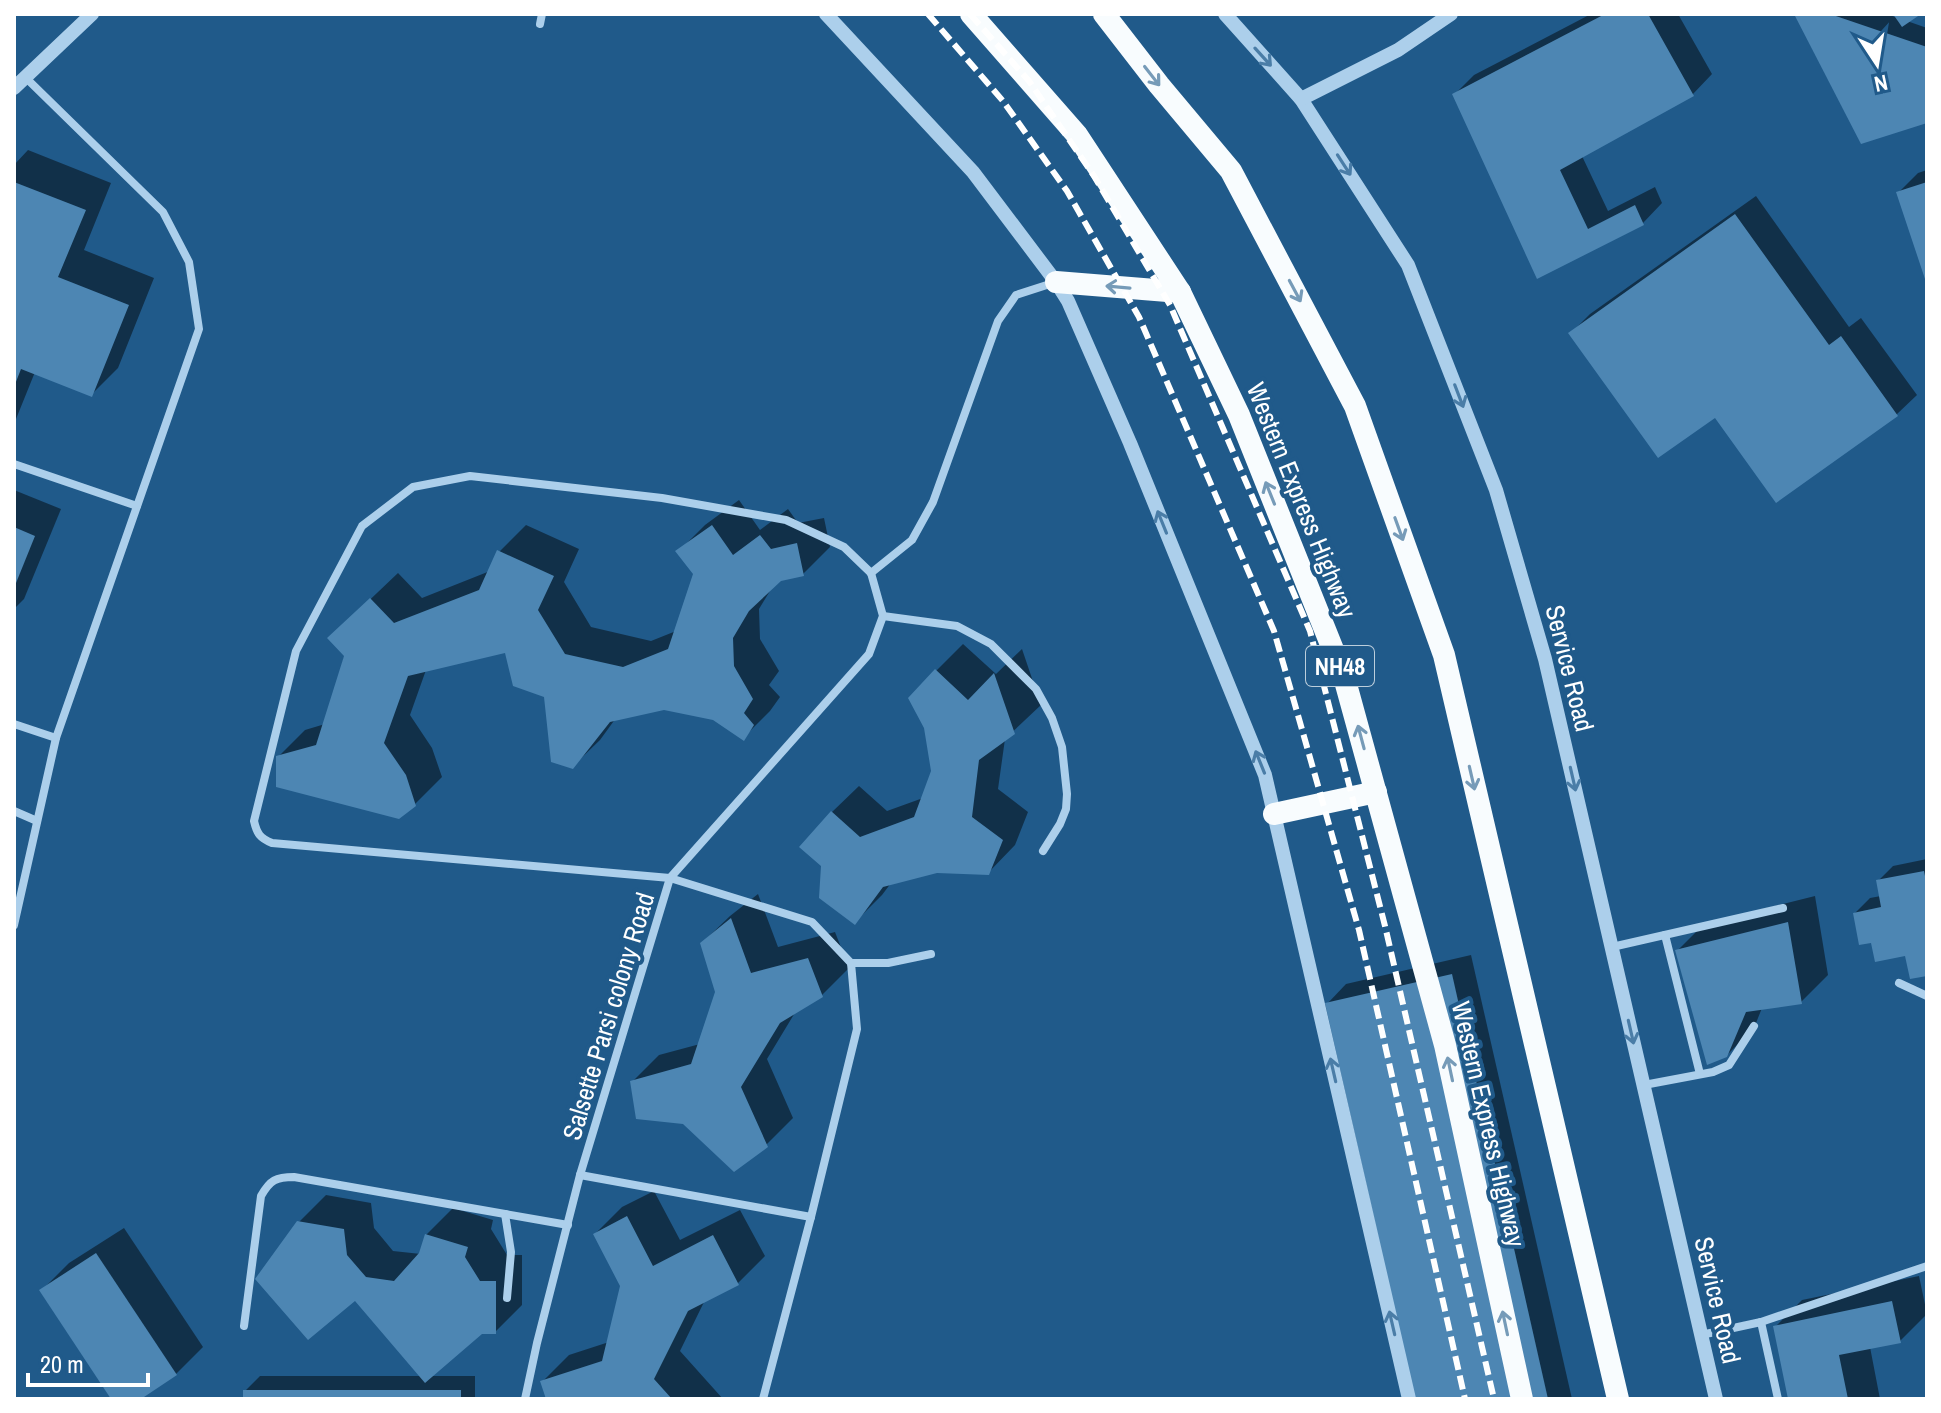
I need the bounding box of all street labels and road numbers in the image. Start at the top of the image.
street label: Western Express Highway [1239,377,1365,623]
street label: Service Road [1537,601,1603,735]
road number: NH48 [1306,646,1374,686]
street label: Salsette Parsi colony Road [554,888,662,1144]
street label: Western Express Highway [1444,998,1534,1250]
street label: Service Road [1686,1233,1750,1367]

